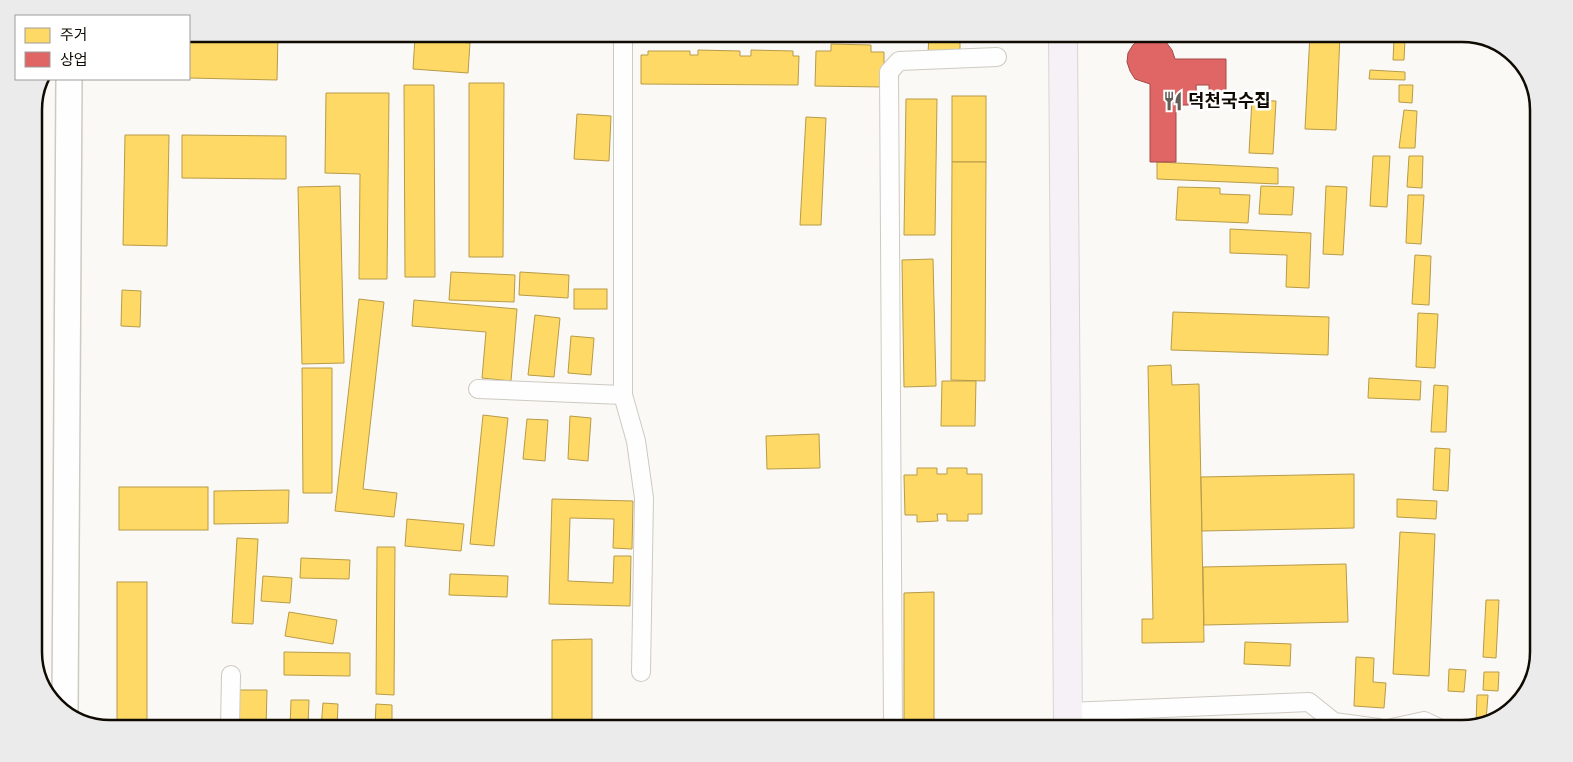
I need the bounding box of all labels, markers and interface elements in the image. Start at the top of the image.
legend [15,15,190,80]
text: 주거 [60,24,88,46]
text: 상업 [60,49,88,71]
place label: 덕천국수집 [1188,88,1271,114]
restaurant icon: 덕천국수집 [1162,90,1184,112]

